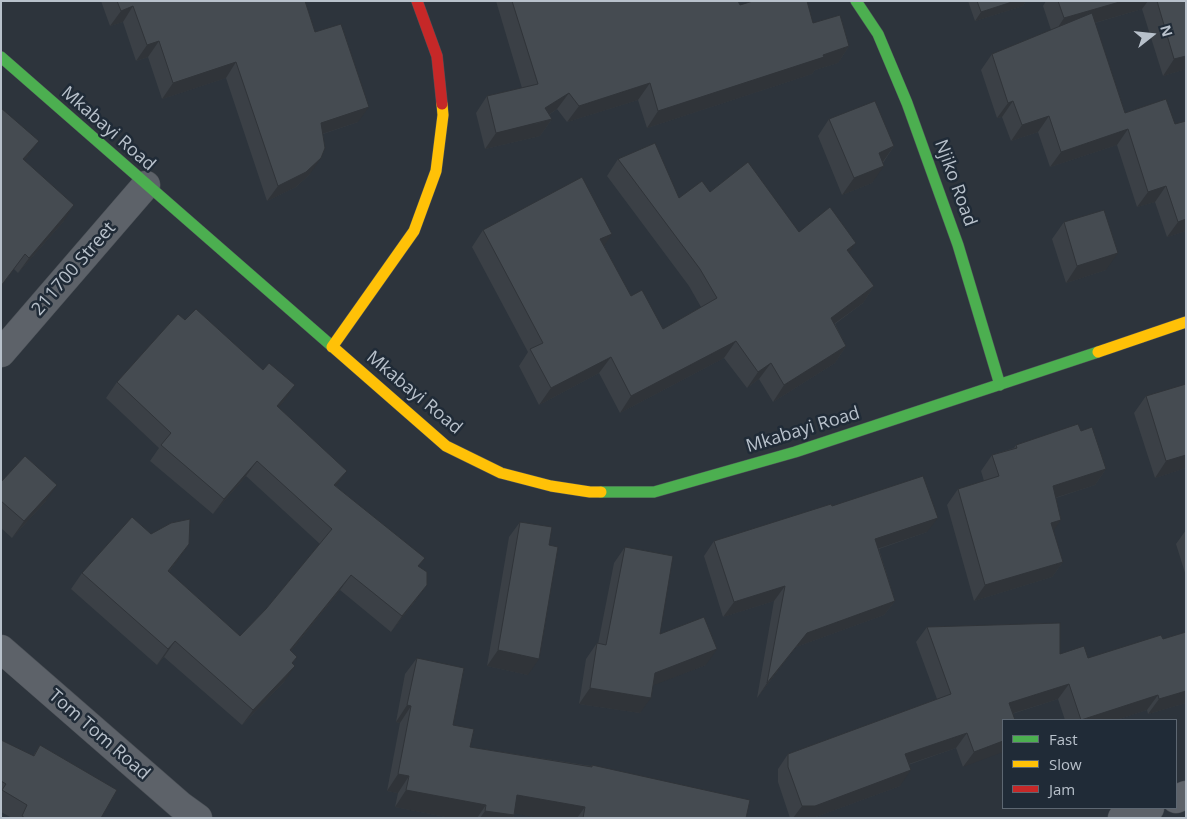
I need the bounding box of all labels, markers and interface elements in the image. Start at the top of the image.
north arrow [1127,10,1177,60]
text: N [1156,23,1178,39]
street label: Mkabayi Road [56,82,160,176]
street label: Njiko Road [929,137,981,229]
street label: 211700 Street [28,218,120,320]
street label: Mkabayi Road [362,347,466,439]
street label: Mkabayi Road [743,402,863,458]
street label: Tom Tom Road [44,685,154,785]
legend [1002,719,1177,809]
text: Fast [1049,729,1078,749]
text: Slow [1049,754,1082,774]
text: Jam [1049,779,1075,799]

